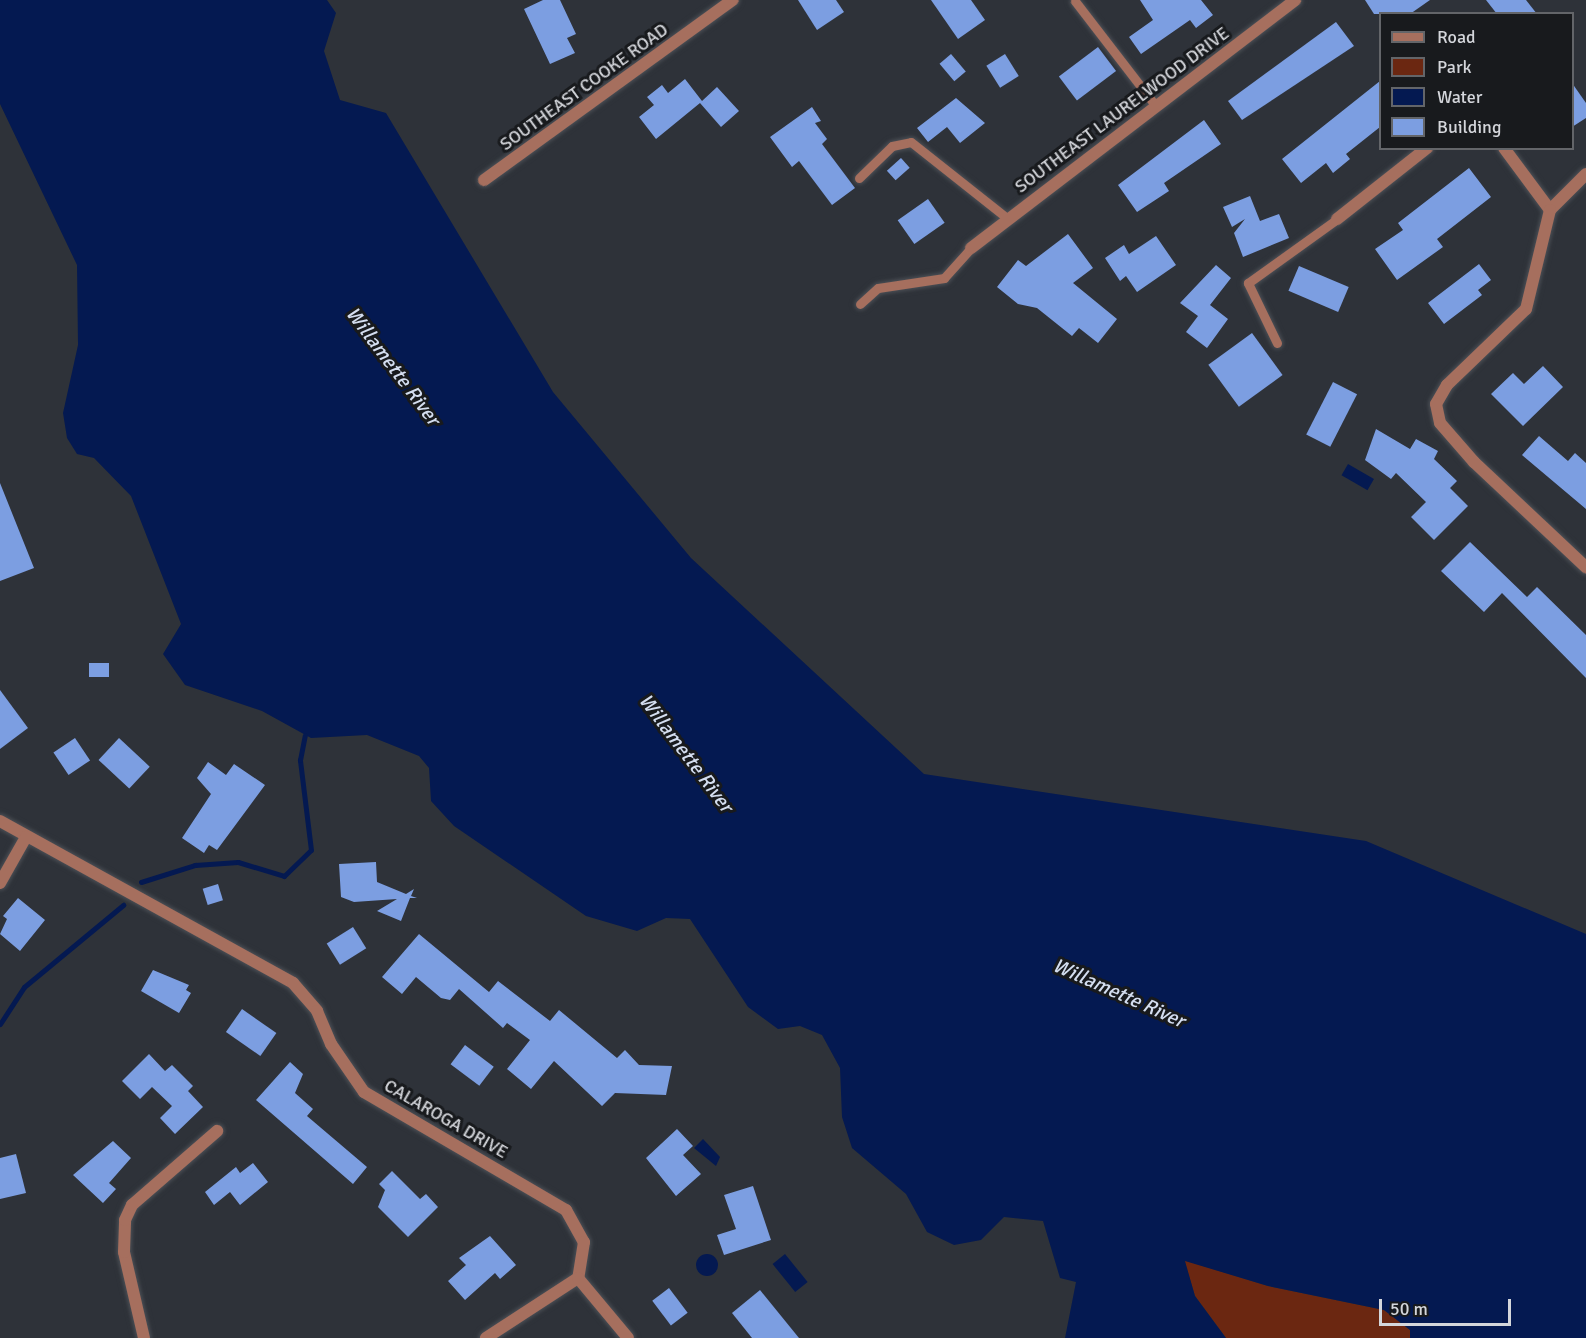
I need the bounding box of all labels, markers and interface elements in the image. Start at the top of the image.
legend [1379,12,1574,150]
street label: SOUTHEAST COOKE ROAD [496,19,672,155]
street label: SOUTHEAST LAURELWOOD DRIVE [1011,22,1233,198]
text: Road [1437,26,1476,48]
text: Park [1437,56,1472,78]
text: Water [1437,86,1482,108]
text: Building [1437,116,1501,138]
water label: Willamette River [341,302,445,430]
water label: Willamette River [634,689,738,817]
water label: Willamette River [1049,953,1189,1033]
street label: CALAROGA DRIVE [380,1075,512,1163]
scale bar [1382,1287,1514,1325]
text: 50 m [1390,1298,1428,1320]

